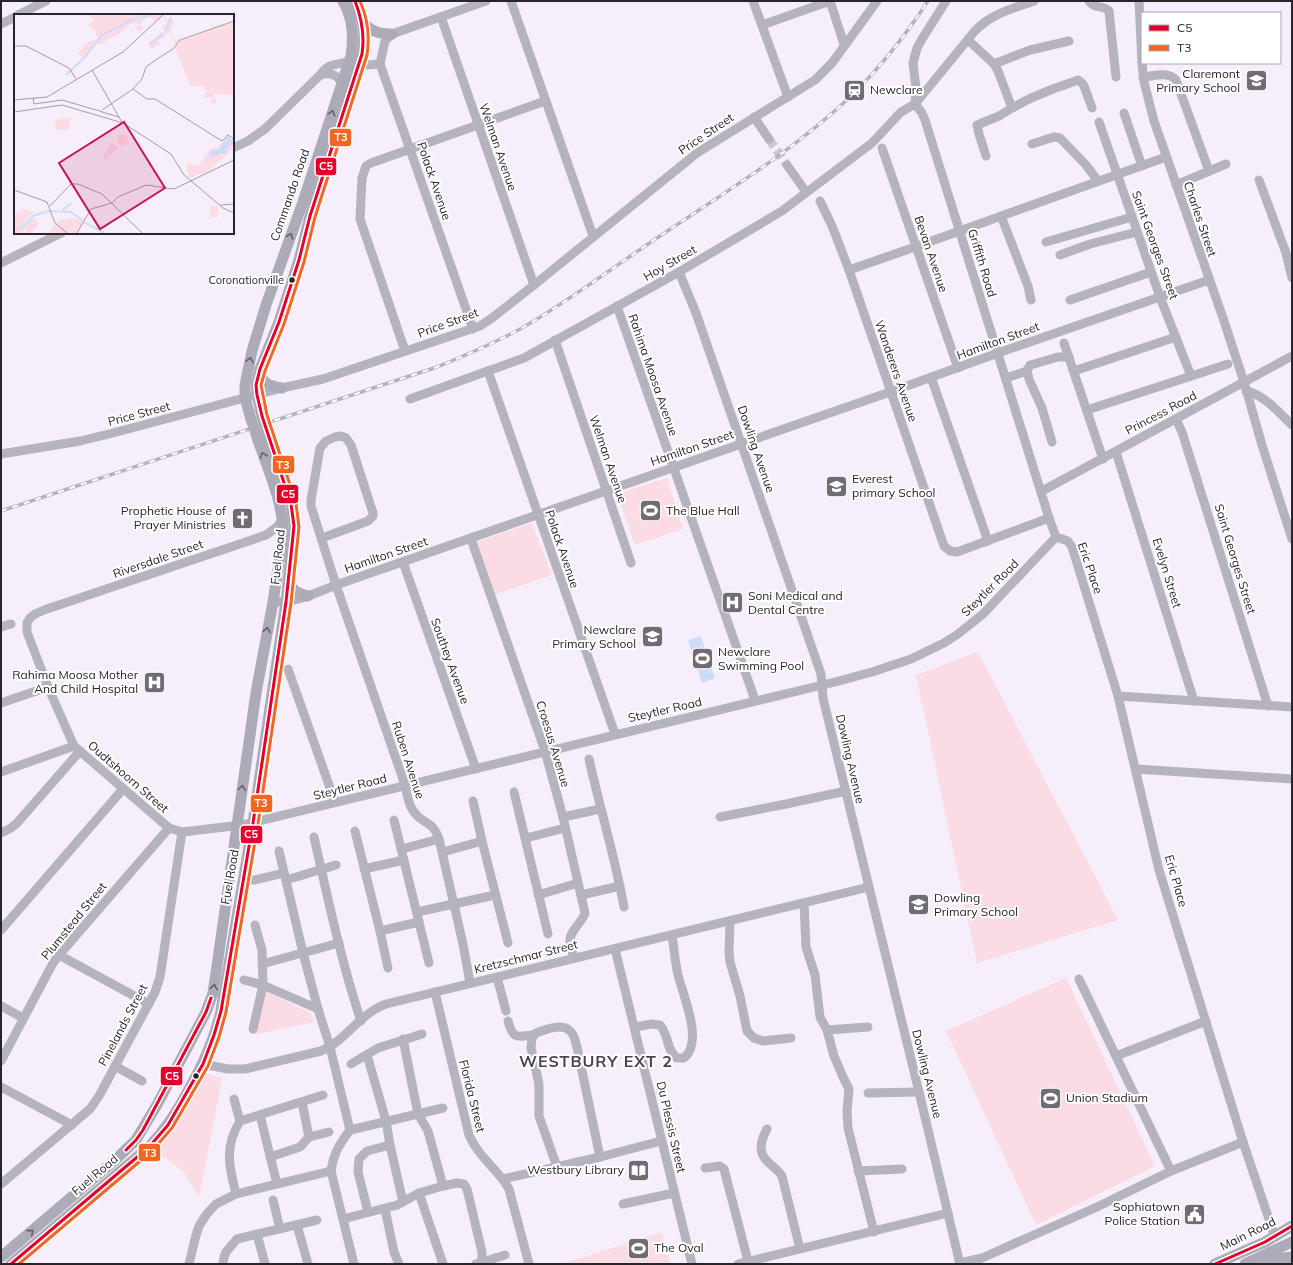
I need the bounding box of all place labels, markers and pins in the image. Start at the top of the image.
place label: Claremont Primary School [1156,66,1240,95]
school or university icon: Claremont Primary School [1243,68,1269,94]
station icon: Newclare [841,77,867,103]
place label: Newclare [870,82,923,97]
place label: Coronationville [209,273,284,287]
marker: Coronationville [287,275,297,285]
place label: Everest primary School [852,471,935,500]
school or university icon: Everest primary School [824,473,850,499]
sports icon: The Blue Hall [637,498,663,524]
place label: Prophetic House of Prayer Ministries [121,503,227,532]
place label: The Blue Hall [666,503,740,518]
church icon: Prophetic House of Prayer Ministries [229,505,255,531]
place label: Soni Medical and Dental Centre [748,588,843,617]
hospital icon: Soni Medical and Dental Centre [720,590,746,616]
place label: Newclare Primary School [552,622,636,651]
school or university icon: Newclare Primary School [639,624,665,650]
place label: Newclare Swimming Pool [718,644,804,673]
sports icon: Newclare Swimming Pool [689,646,715,672]
place label: Rahima Moosa Mother And Child Hospital [12,667,139,696]
hospital icon: Rahima Moosa Mother And Child Hospital [141,669,167,695]
place label: Dowling Primary School [934,890,1018,919]
school or university icon: Dowling Primary School [906,892,932,918]
unlabelled marker [191,1071,201,1081]
sports icon: Union Stadium [1037,1085,1063,1111]
place label: Union Stadium [1066,1090,1148,1105]
library icon: Westbury Library [626,1157,652,1183]
place label: Westbury Library [527,1162,625,1177]
place label: Sophiatown Police Station [1105,1199,1180,1228]
public building icon: Sophiatown Police Station [1182,1201,1208,1227]
sports icon: The Oval [626,1235,652,1261]
place label: The Oval [654,1240,704,1255]

